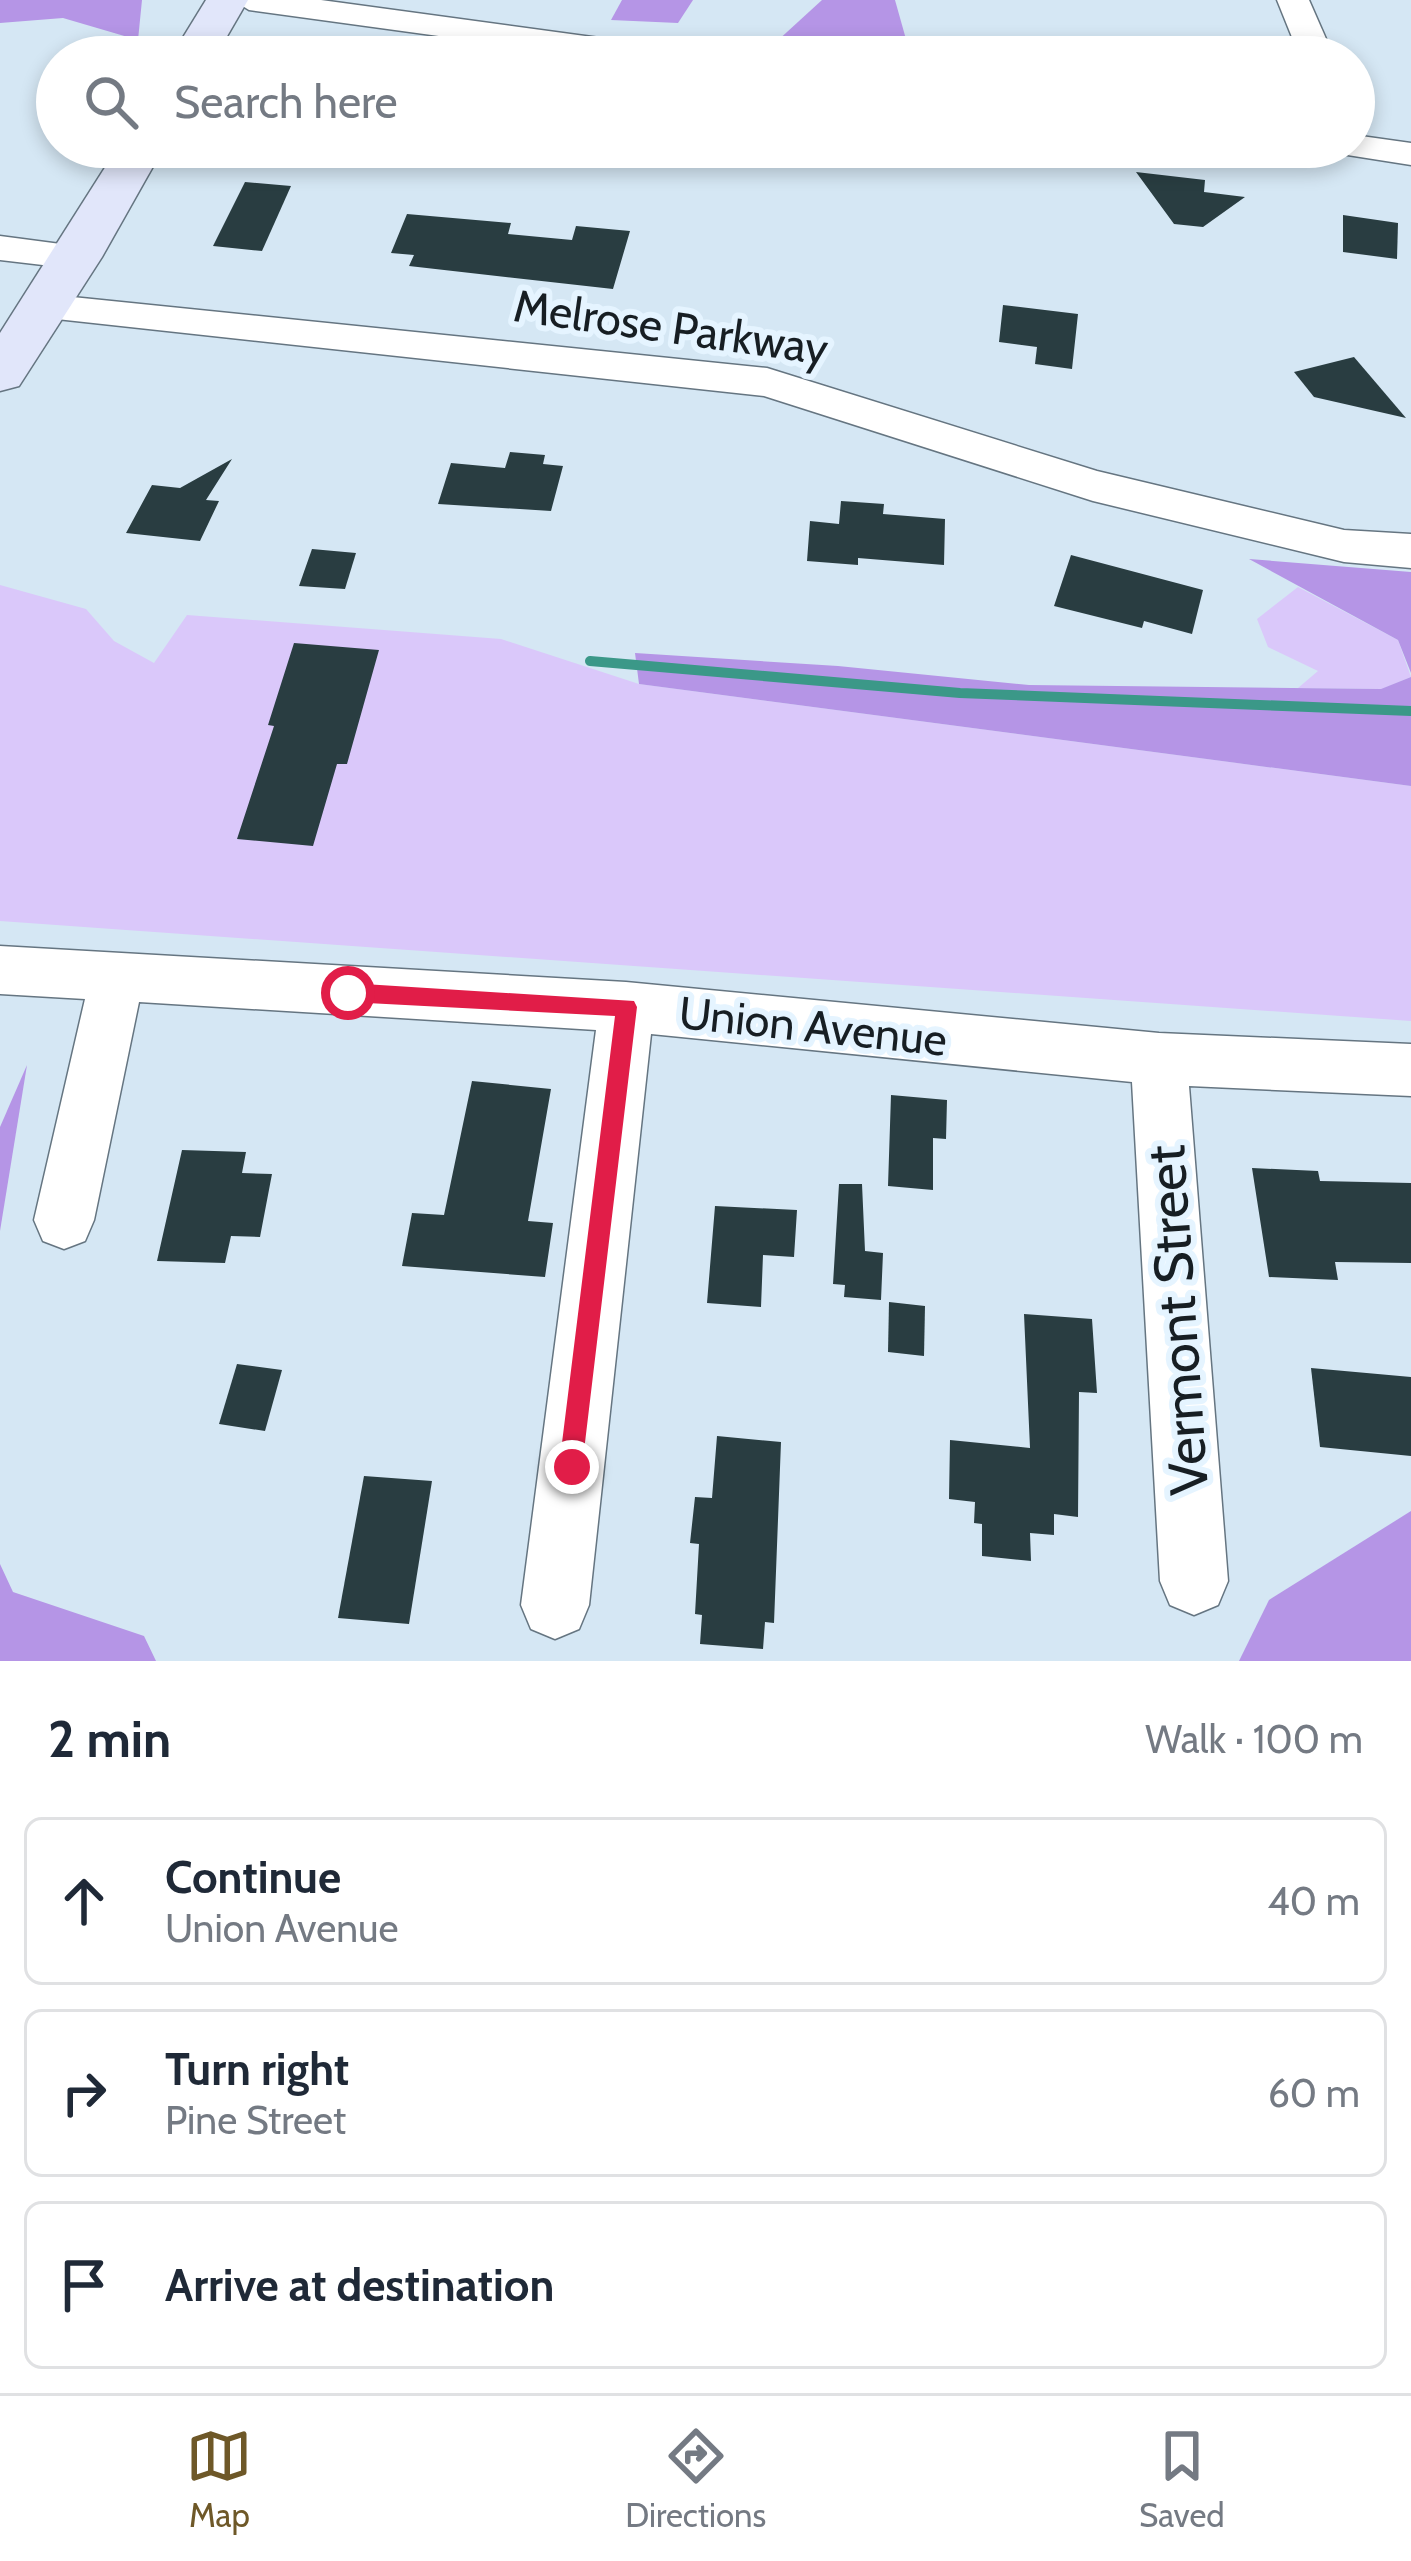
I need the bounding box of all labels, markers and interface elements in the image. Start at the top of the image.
search box [36,36,1375,168]
icon: search [78,69,144,135]
text: Search here [174,75,398,129]
street label: Melrose Parkway [510,278,832,376]
route start [321,966,375,1020]
street label: Union Avenue [676,985,950,1067]
street label: Vermont Street [1132,1143,1222,1497]
route end [545,1440,599,1494]
text: 2 min [48,1708,171,1770]
text: Walk · 100 m [1145,1715,1363,1763]
text: Continue [165,1850,341,1904]
icon: ahead [51,1868,117,1934]
text: 40 m [1267,1877,1360,1925]
text: Union Avenue [165,1904,398,1952]
text: Turn right [165,2042,349,2096]
icon: right [51,2060,117,2126]
text: 60 m [1268,2069,1360,2117]
text: Pine Street [165,2096,346,2144]
icon: arrive [51,2252,117,2318]
text: Arrive at destination [165,2258,554,2312]
tab: Map [186,2423,252,2535]
tab: Directions [625,2423,766,2535]
tab: Saved [1139,2423,1225,2535]

